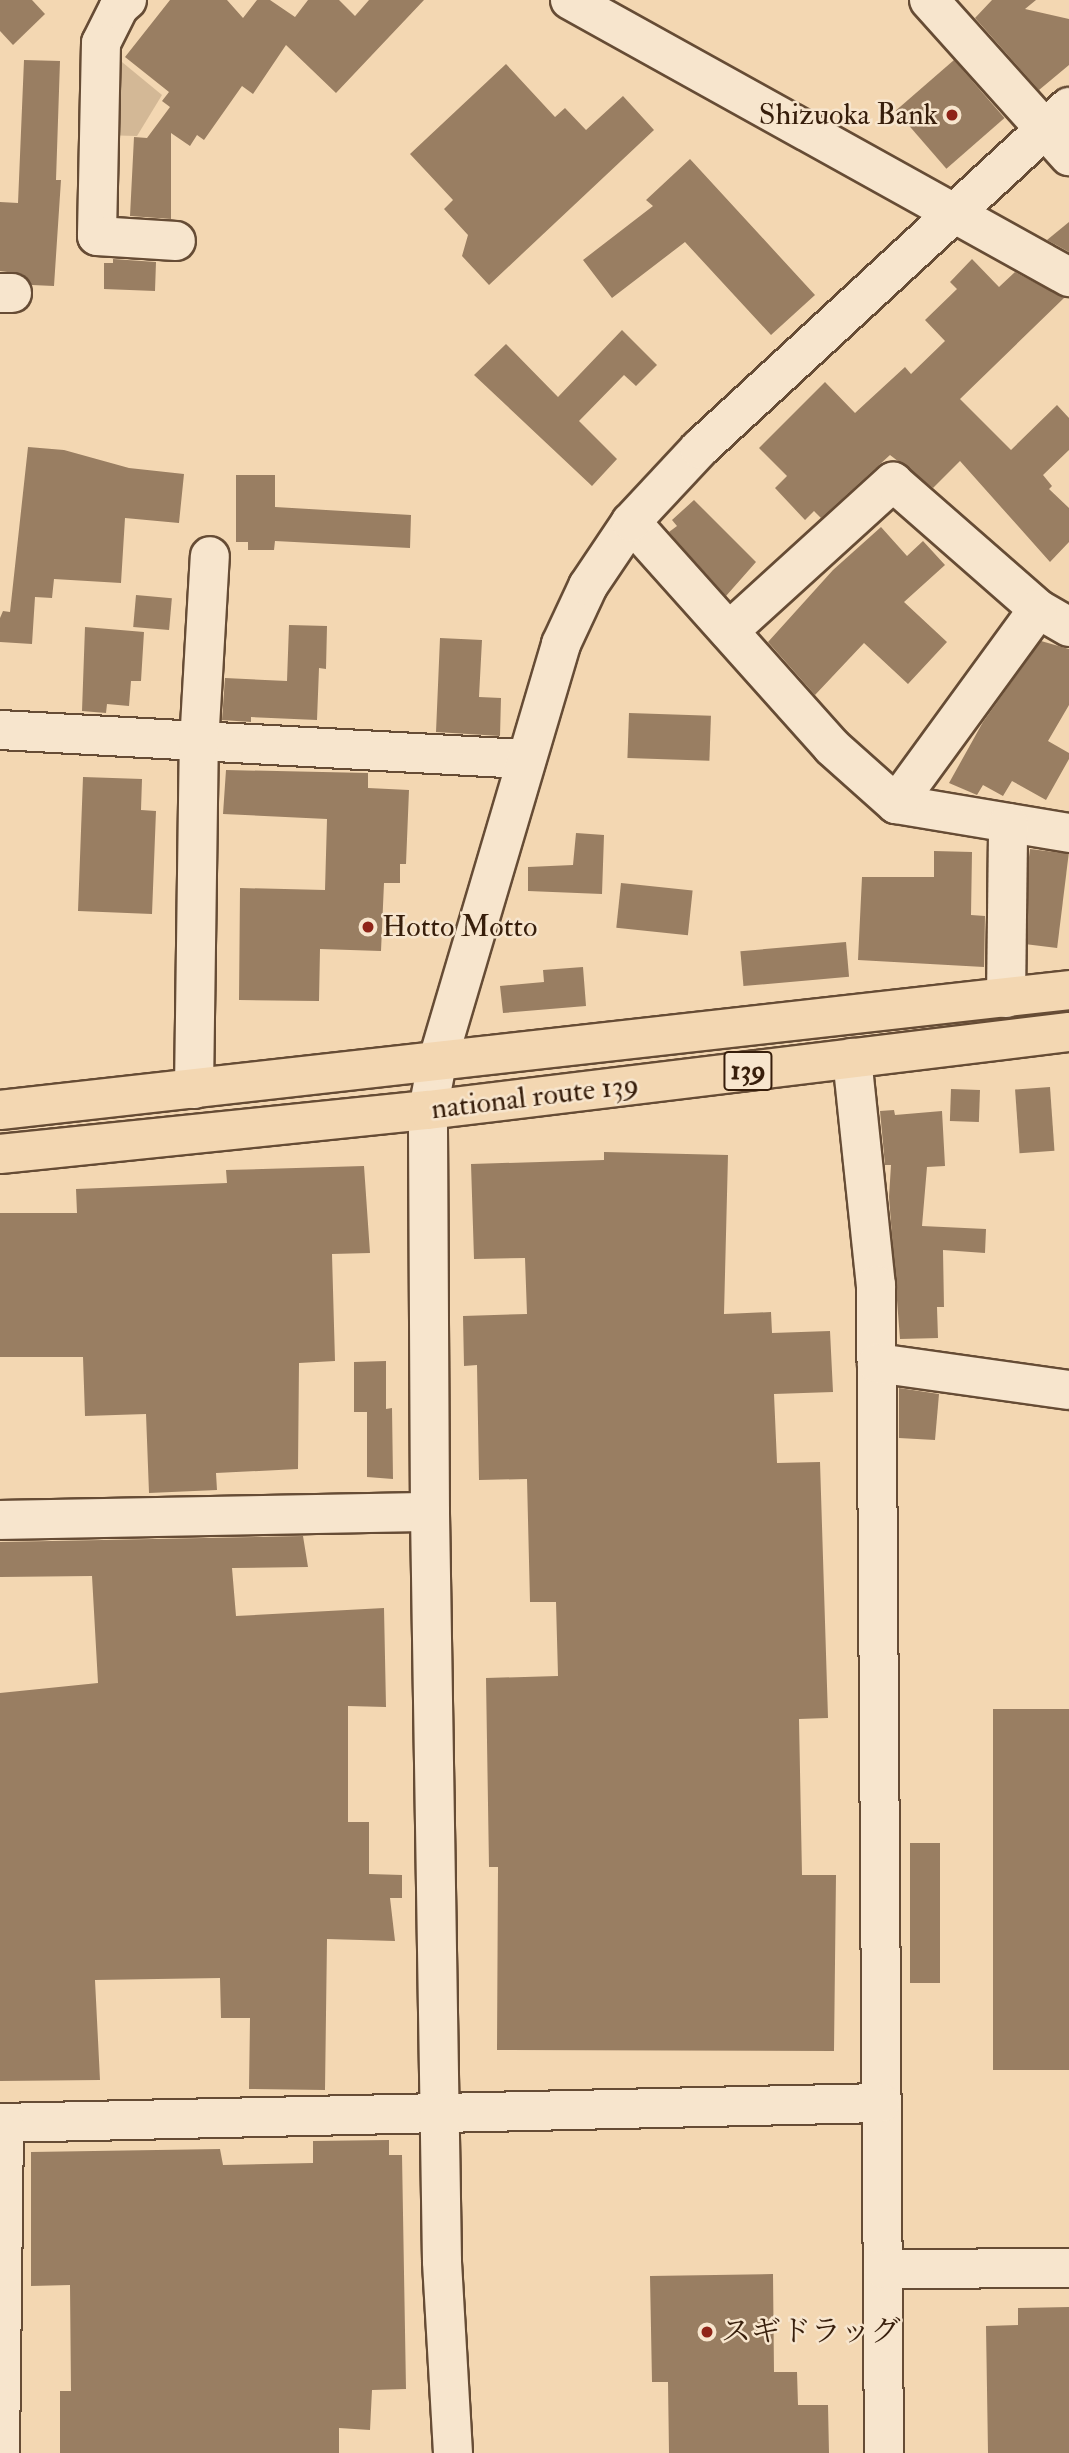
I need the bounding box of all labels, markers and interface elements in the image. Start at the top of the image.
place label: Shizuoka Bank [759,97,938,133]
marker: Shizuoka Bank [944,107,960,123]
place label: Hotto Motto [382,909,537,945]
marker: Hotto Motto [360,919,376,935]
road number: 139 [722,1046,774,1096]
street label: national route 139 [429,1066,641,1128]
place label: スギドラッグ [721,2314,901,2350]
marker: スギドラッグ [699,2324,715,2340]

